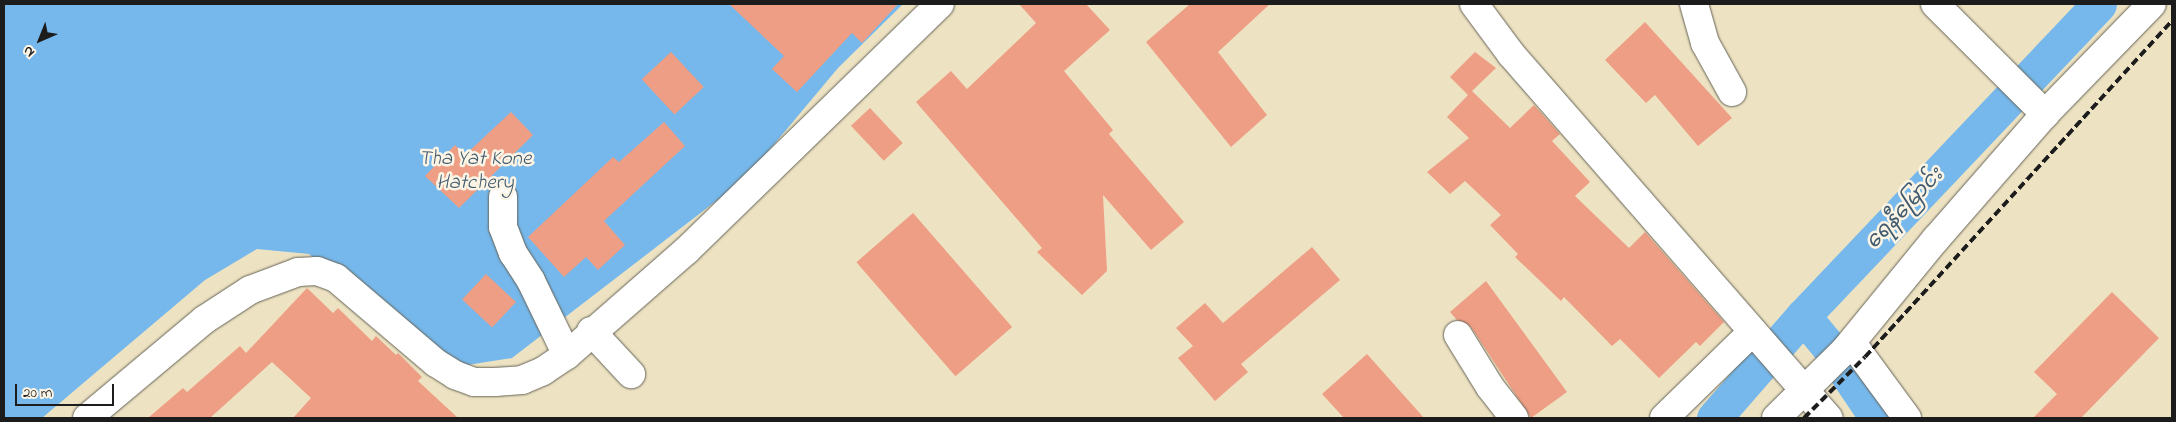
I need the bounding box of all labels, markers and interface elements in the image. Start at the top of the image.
north arrow [15,15,65,65]
text: N [19,40,40,62]
water label: Tha Yat Kone Hatchery [419,146,531,196]
water label: ရေနီမြောင်း [1861,163,1949,255]
scale bar [18,374,116,406]
text: 20 m [23,382,52,404]

